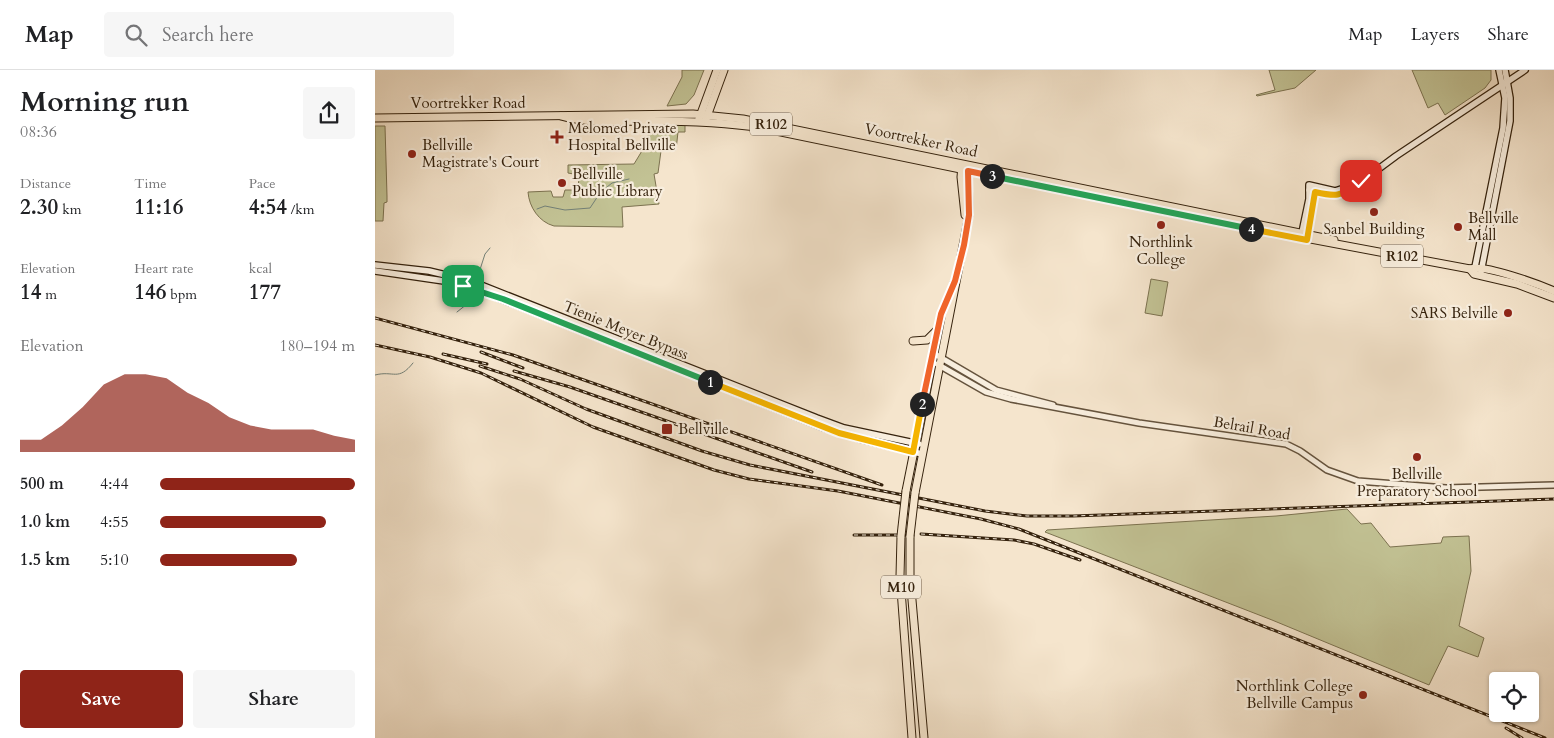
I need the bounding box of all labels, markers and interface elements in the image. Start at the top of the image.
search box [104,12,454,57]
text: Map [25,18,74,51]
icon: search [122,21,150,49]
text: Search here [162,22,254,48]
text: Map [1348,22,1383,47]
text: Layers [1411,22,1460,47]
text: Share [1488,22,1529,47]
text: Morning run [20,83,189,121]
button: share [303,87,355,139]
street label: Voortrekker Road [410,93,526,113]
road number: R102 [750,112,792,136]
place label: Melomed Private Hospital Bellville [568,118,677,155]
street label: Voortrekker Road [863,118,979,162]
text: 08:36 [20,121,57,143]
marker: Melomed Private Hospital Bellville [550,130,564,144]
place label: Bellville Magistrate's Court [422,135,539,172]
marker: Bellville Magistrate's Court [406,148,418,160]
pin [1340,160,1382,202]
place label: Bellville Public Library [572,164,663,201]
pin: 3 [979,164,1005,188]
text: 3 [989,167,996,186]
icon: check [1347,167,1375,195]
text: Distance [20,174,71,193]
text: Time [134,174,167,193]
text: Pace [249,174,276,193]
marker: Bellville Public Library [556,177,568,189]
text: 2.30 [20,193,58,222]
text: 11:16 [134,193,183,222]
text: 4:54 [249,193,287,222]
text: km [58,200,81,219]
text: /km [287,200,315,219]
marker: Sanbel Building [1368,206,1380,218]
place label: Bellville Mall [1468,208,1519,245]
pin: 4 [1239,216,1263,242]
marker: Northlink College [1155,219,1167,231]
place label: Sanbel Building [1324,219,1425,239]
text: 4 [1248,220,1255,239]
marker: Bellville Mall [1452,221,1464,233]
place label: Northlink College [1129,232,1193,269]
road number: R102 [1381,245,1423,268]
text: Elevation [20,259,76,278]
text: Heart rate [134,259,194,278]
text: kcal [249,259,272,278]
pin [442,265,484,307]
icon: arrive [449,272,477,300]
text: 14 [20,278,42,307]
text: 146 [134,278,167,307]
text: 177 [249,278,281,307]
text: m [42,285,57,304]
text: bpm [167,285,197,304]
street label: Tienie Meyer Bypass [560,296,692,364]
place label: SARS Belville [1411,303,1498,323]
marker: SARS Belville [1502,307,1514,319]
text: Elevation [20,335,84,357]
text: 180–194 m [279,335,355,357]
pin: 1 [697,370,723,394]
text: 1 [707,373,714,392]
pin: 2 [909,392,935,416]
text: 2 [919,395,926,414]
street label: Belrail Road [1212,411,1292,445]
place label: Bellville [678,419,729,439]
marker: Bellville [660,422,674,436]
marker: Bellville Preparatory School [1411,451,1423,463]
place label: Bellville Preparatory School [1357,464,1477,501]
text: 500 m [20,473,64,495]
text: 4:44 [100,473,129,495]
text: 1.0 km [20,511,70,533]
text: 4:55 [100,511,129,533]
text: 1.5 km [20,549,70,571]
text: 5:10 [100,549,129,571]
road number: M10 [881,576,921,598]
button: Save [20,670,183,728]
button: Share [193,670,355,728]
map controls [1489,672,1539,722]
button: locate [1489,672,1539,722]
place label: Northlink College Bellville Campus [1236,676,1353,713]
marker: Northlink College Bellville Campus [1357,689,1369,701]

